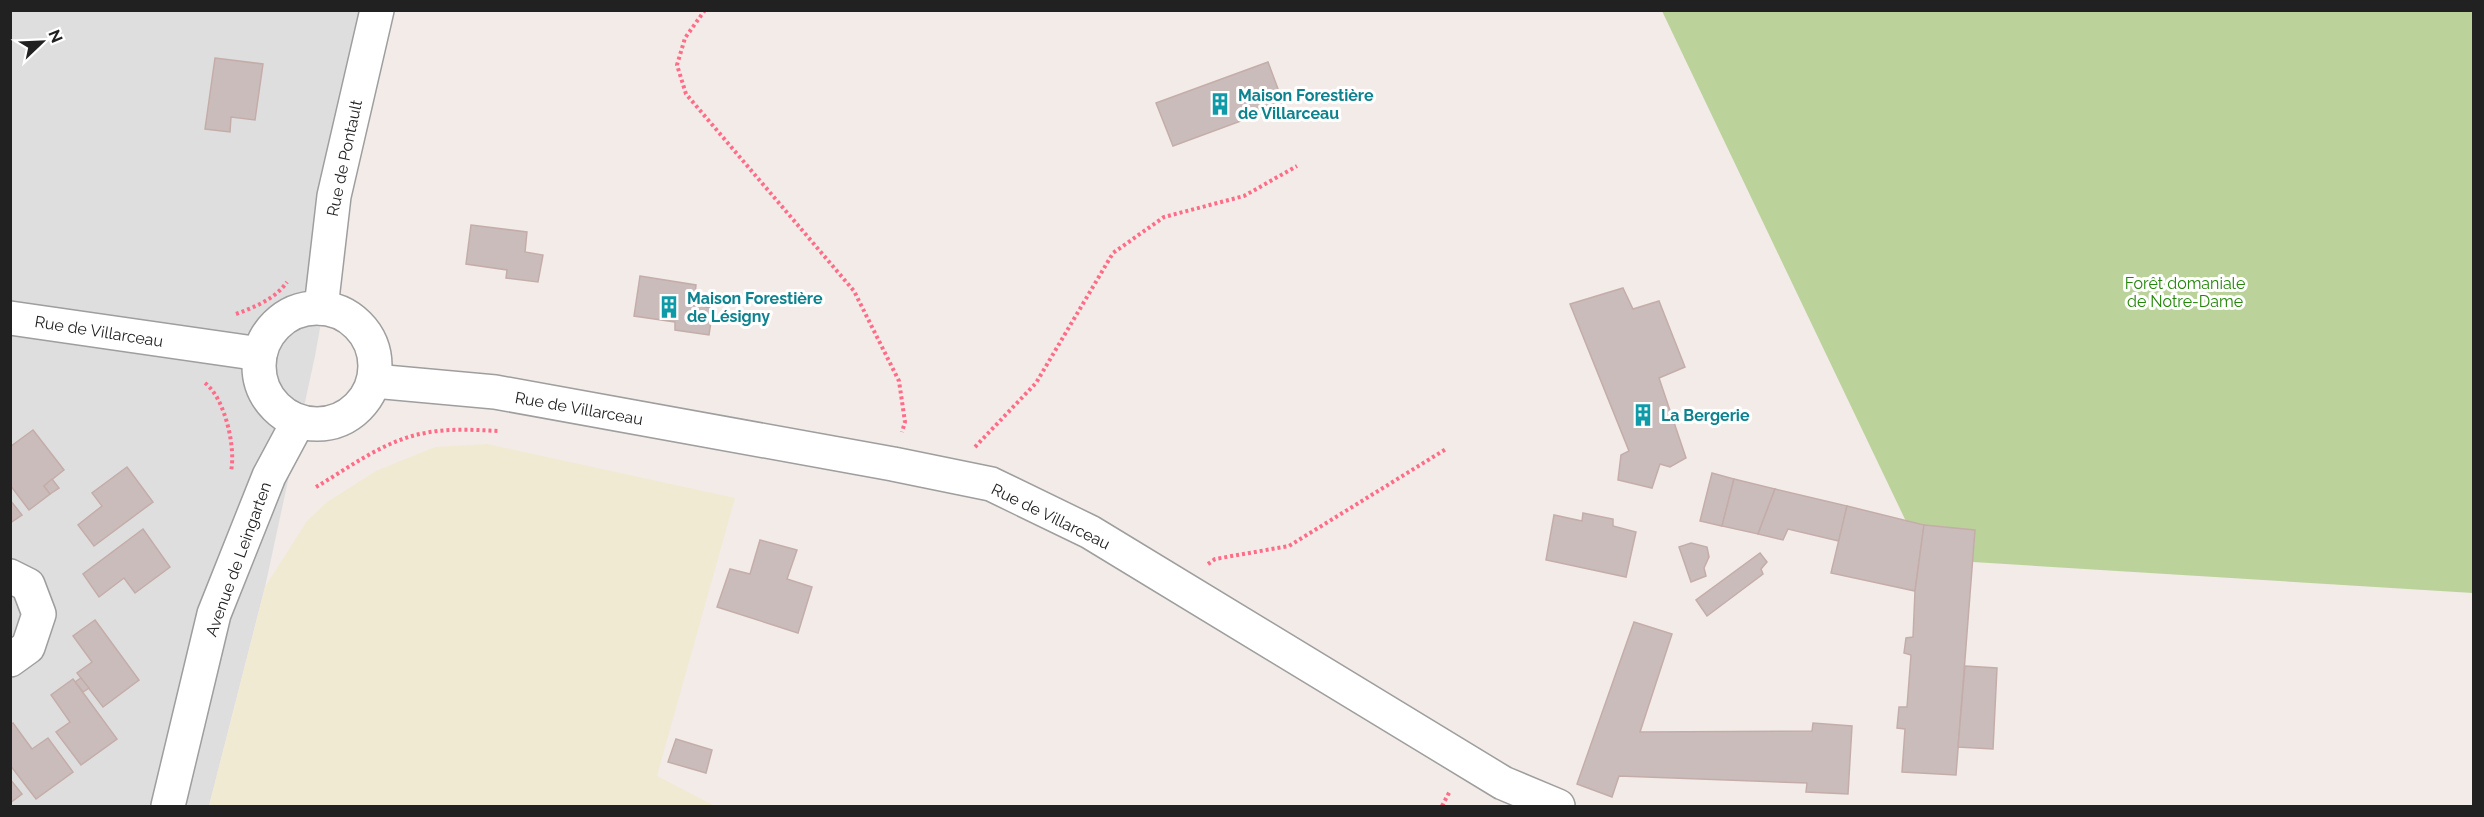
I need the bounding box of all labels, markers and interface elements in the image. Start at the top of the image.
north arrow [12,12,72,72]
text: N [44,27,66,46]
place label: Maison Forestière de Villarceau [1238,86,1374,123]
building icon: Maison Forestière de Villarceau [1207,91,1233,117]
street label: Rue de Pontault [323,98,366,218]
park label: Forêt domaniale de Notre-Dame [2125,274,2245,311]
place label: Maison Forestière de Lésigny [687,289,823,326]
building icon: Maison Forestière de Lésigny [656,294,682,320]
street label: Rue de Villarceau [33,312,164,351]
street label: Rue de Villarceau [513,388,644,429]
building icon: La Bergerie [1630,402,1656,428]
place label: La Bergerie [1661,406,1750,425]
street label: Avenue de Leingarten [202,479,275,639]
street label: Rue de Villarceau [988,479,1113,553]

